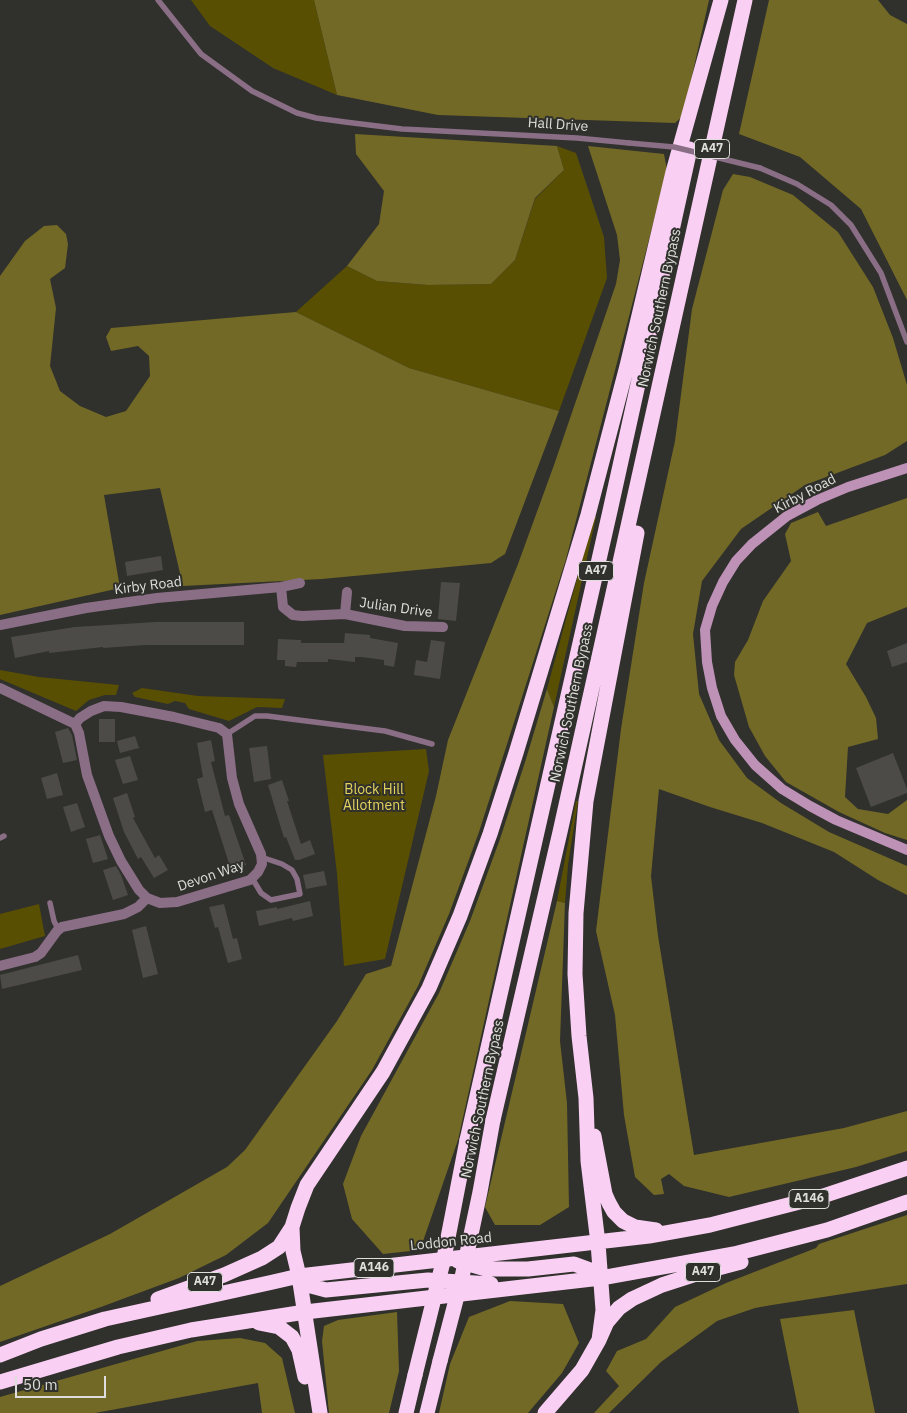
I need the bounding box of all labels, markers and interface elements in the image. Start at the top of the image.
street label: Hall Drive [527,115,589,135]
road number: A47 [694,140,730,158]
street label: Norwich Southern Bypass [635,227,685,389]
street label: Kirby Road [771,471,839,517]
road number: A47 [578,562,614,580]
street label: Kirby Road [113,574,183,598]
street label: Julian Drive [358,595,434,621]
street label: Norwich Southern Bypass [547,622,597,784]
park label: Block Hill Allotment [343,782,405,814]
street label: Devon Way [175,857,247,895]
street label: Norwich Southern Bypass [458,1018,508,1180]
road number: A146 [789,1190,829,1208]
street label: Loddon Road [409,1229,493,1255]
road number: A146 [354,1258,394,1278]
road number: A47 [686,1262,720,1282]
road number: A47 [188,1272,222,1291]
scale bar [18,1366,109,1398]
text: 50 m [23,1375,58,1394]

